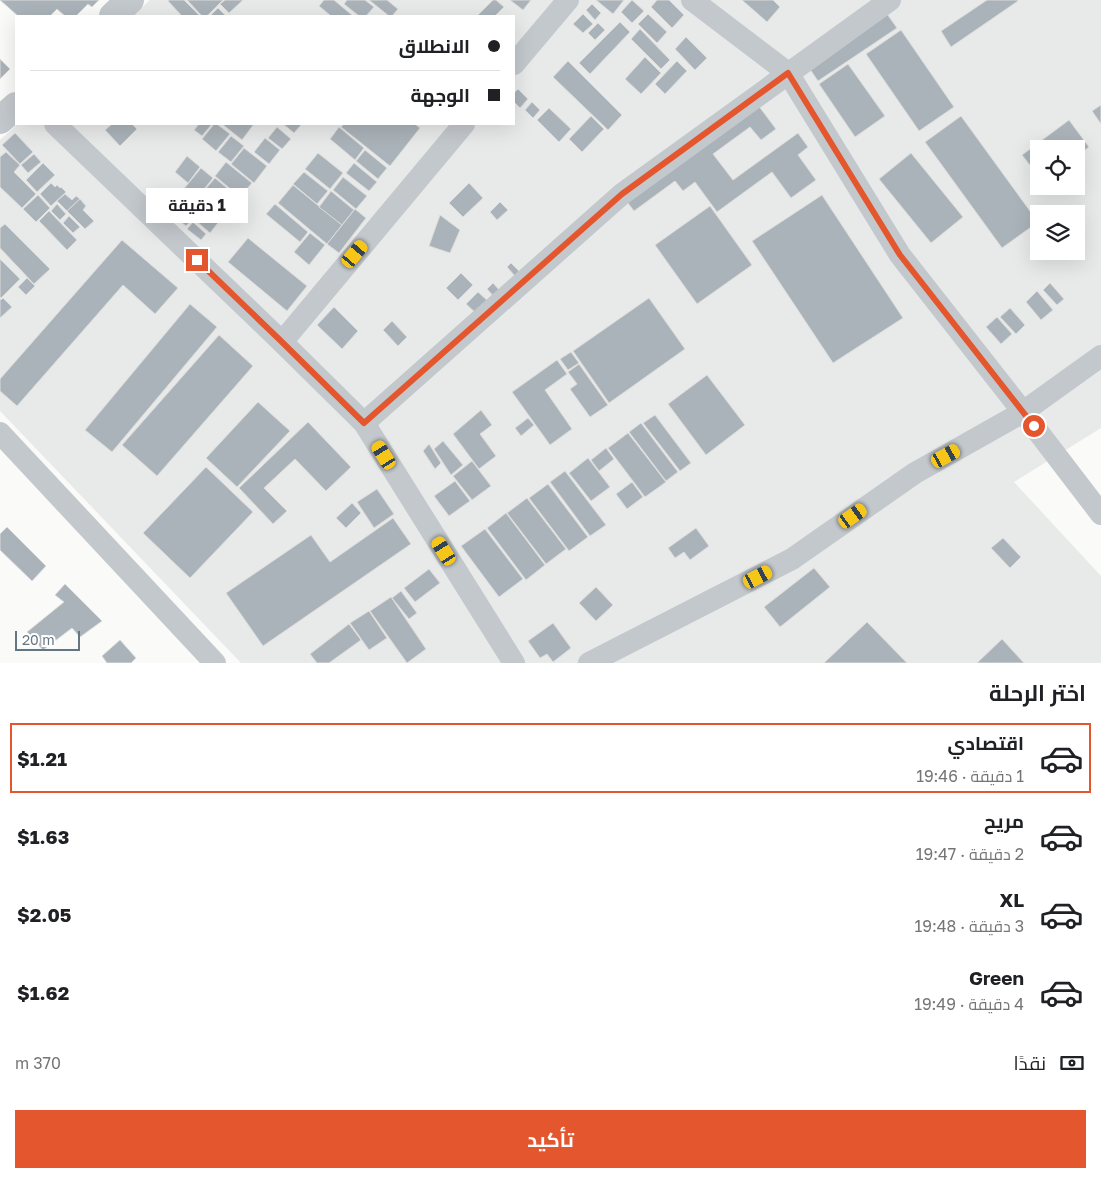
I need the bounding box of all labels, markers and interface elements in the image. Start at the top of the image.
text: الانطلاق [399,34,470,57]
text: الوجهة [410,83,470,106]
map controls [1030,140,1085,260]
button: locate [1030,140,1085,195]
callout: 1 دقيقة [146,188,248,222]
text: 1 دقيقة [168,195,226,215]
button: layers [1030,205,1085,260]
car [339,238,370,270]
route end [186,249,208,271]
route start [1023,415,1045,437]
car [369,438,398,472]
car [929,442,962,470]
car [836,501,869,531]
car [429,534,458,568]
car [741,564,774,590]
scale bar [15,628,80,651]
text: 20 m [22,631,55,648]
text: اختر الرحلة [989,679,1086,706]
text: اقتصادي [948,731,1024,754]
icon: car [1039,736,1084,781]
text: $1.21 [17,747,67,770]
text: 1 دقيقة · 19:46 [916,766,1024,786]
text: مريح [984,809,1024,832]
icon: car [1039,814,1084,859]
text: $1.63 [17,825,69,848]
text: 2 دقيقة · 19:47 [916,844,1024,864]
text: XL [999,888,1024,911]
icon: car [1039,892,1084,937]
text: $2.05 [17,903,71,926]
text: 3 دقيقة · 19:48 [914,916,1024,936]
text: Green [969,966,1024,989]
icon: car [1039,970,1084,1015]
text: $1.62 [17,981,69,1004]
text: 4 دقيقة · 19:49 [914,994,1024,1014]
icon: cash [1058,1049,1086,1077]
text: نقدًا [1014,1051,1046,1074]
text: 370 m [15,1053,61,1073]
button: تأكيد [15,1110,1086,1168]

